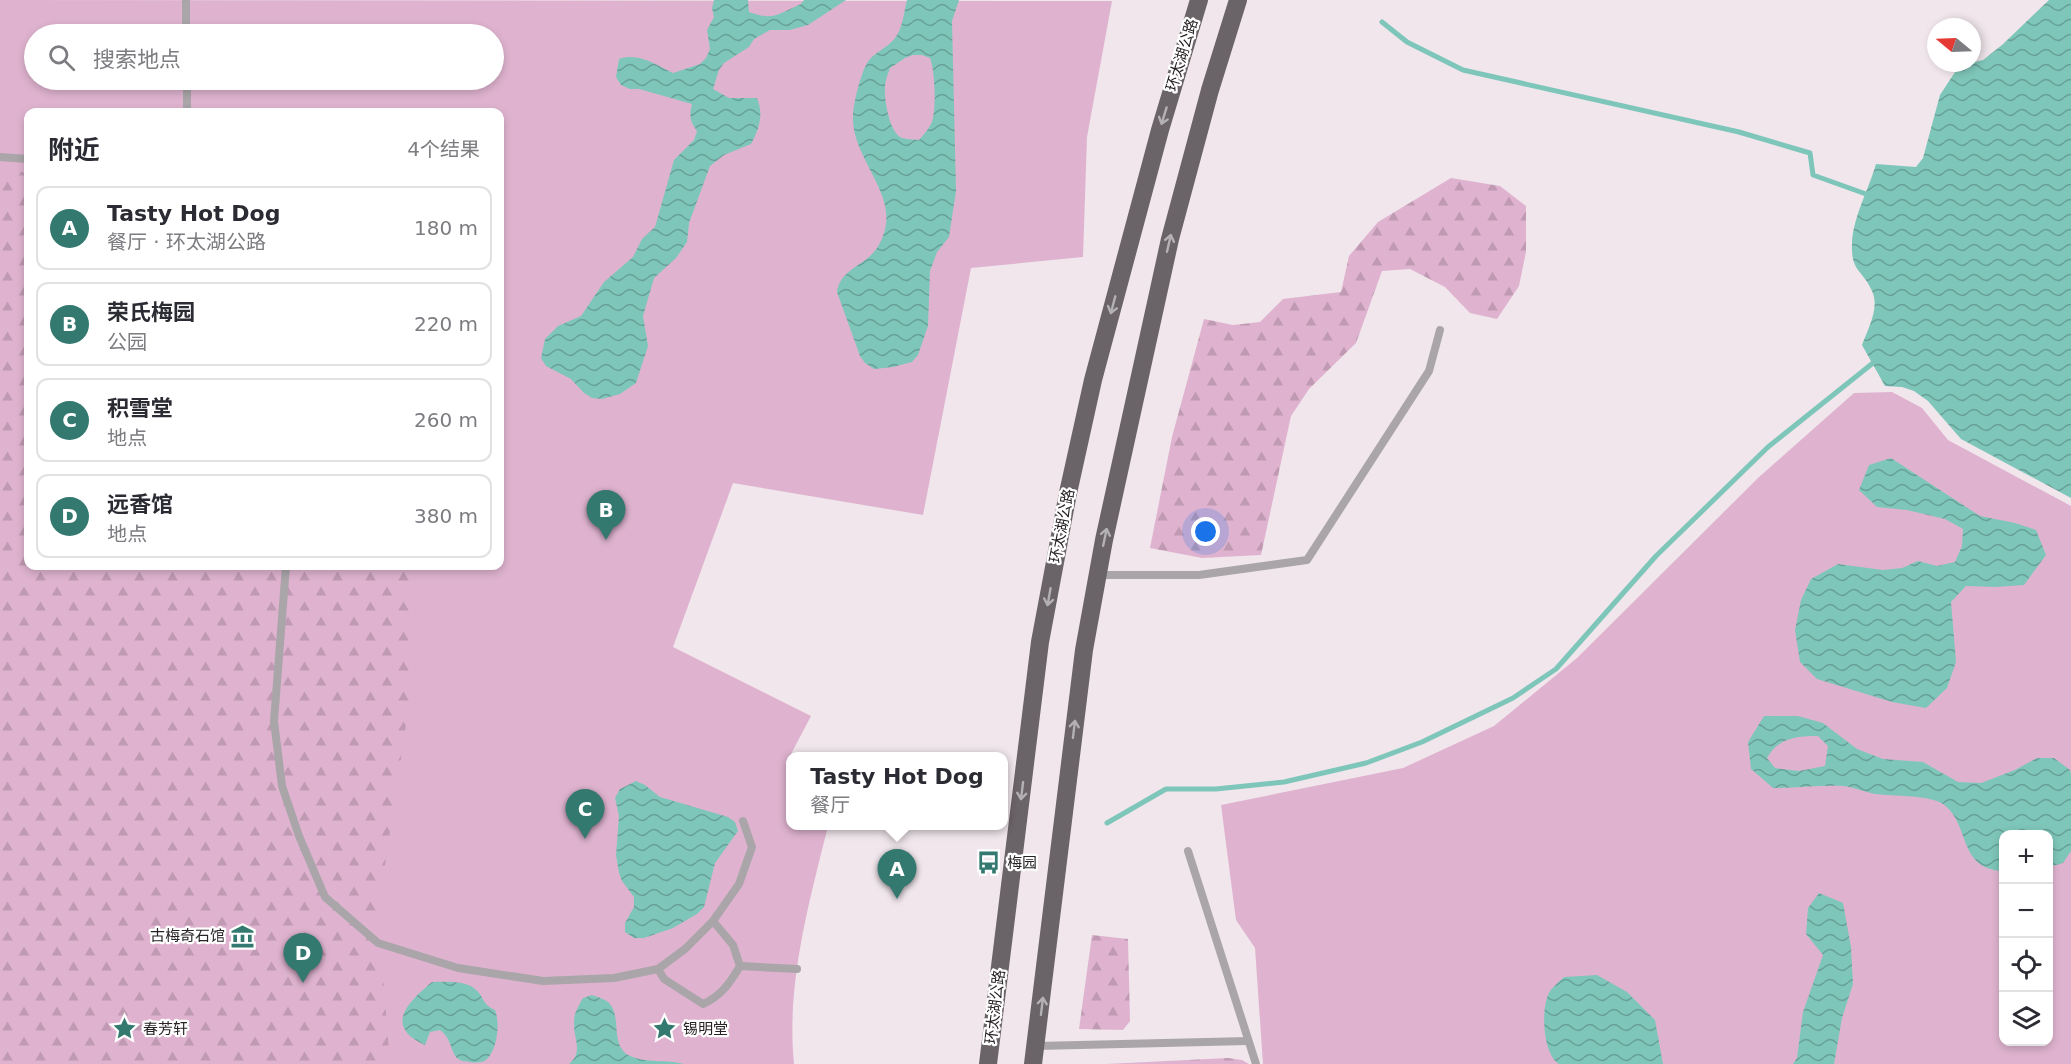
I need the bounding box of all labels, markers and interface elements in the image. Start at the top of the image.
street label: 环太湖公路 [1162,16,1202,94]
north arrow [1927,18,1981,72]
search box [24,24,504,90]
icon: search [45,41,78,74]
text: 搜索地点 [93,47,181,72]
one-way arrow [1158,106,1169,125]
text: 附近 [48,135,100,165]
text: 4个结果 [407,137,480,161]
text: Tasty Hot Dog [107,201,280,226]
text: A [62,216,77,240]
text: 180 m [414,216,478,240]
text: 餐厅 · 环太湖公路 [107,230,266,254]
one-way arrow [1163,234,1175,253]
one-way arrow [1107,295,1119,314]
text: 荣氏梅园 [107,300,195,325]
text: B [62,312,77,336]
text: 220 m [414,312,478,336]
text: 公园 [107,330,147,354]
text: 积雪堂 [107,396,173,421]
text: C [62,408,77,432]
text: 260 m [414,408,478,432]
text: 地点 [107,426,147,450]
street label: 环太湖公路 [1046,487,1078,565]
pin: B [586,490,626,540]
text: 远香馆 [107,492,173,517]
text: D [61,504,78,528]
text: 380 m [414,504,478,528]
your location [1191,517,1220,546]
text: 地点 [107,522,147,546]
one-way arrow [1099,527,1111,546]
one-way arrow [1043,587,1054,607]
one-way arrow [1069,720,1080,739]
popup [786,752,1008,830]
text: Tasty Hot Dog [810,764,984,789]
one-way arrow [1016,780,1027,800]
pin: C [566,790,604,839]
text: 餐厅 [810,793,850,817]
map controls [1999,830,2053,1046]
button: + [1999,830,2053,884]
pin: A [878,850,916,899]
bus stop icon: 梅园 [976,850,1002,876]
place label: 梅园 [1007,854,1037,872]
button: − [1999,884,2053,938]
museum icon: 古梅奇石馆 [230,923,256,949]
place label: 古梅奇石馆 [150,927,225,945]
pin: D [284,934,322,983]
button: locate [1999,938,2053,992]
street label: 环太湖公路 [981,969,1009,1045]
button: layers [1999,992,2053,1046]
one-way arrow [1037,997,1048,1017]
place icon: 春芳轩 [112,1016,138,1042]
place icon: 锡明堂 [652,1016,678,1042]
place label: 春芳轩 [143,1020,188,1038]
place label: 锡明堂 [683,1020,728,1038]

